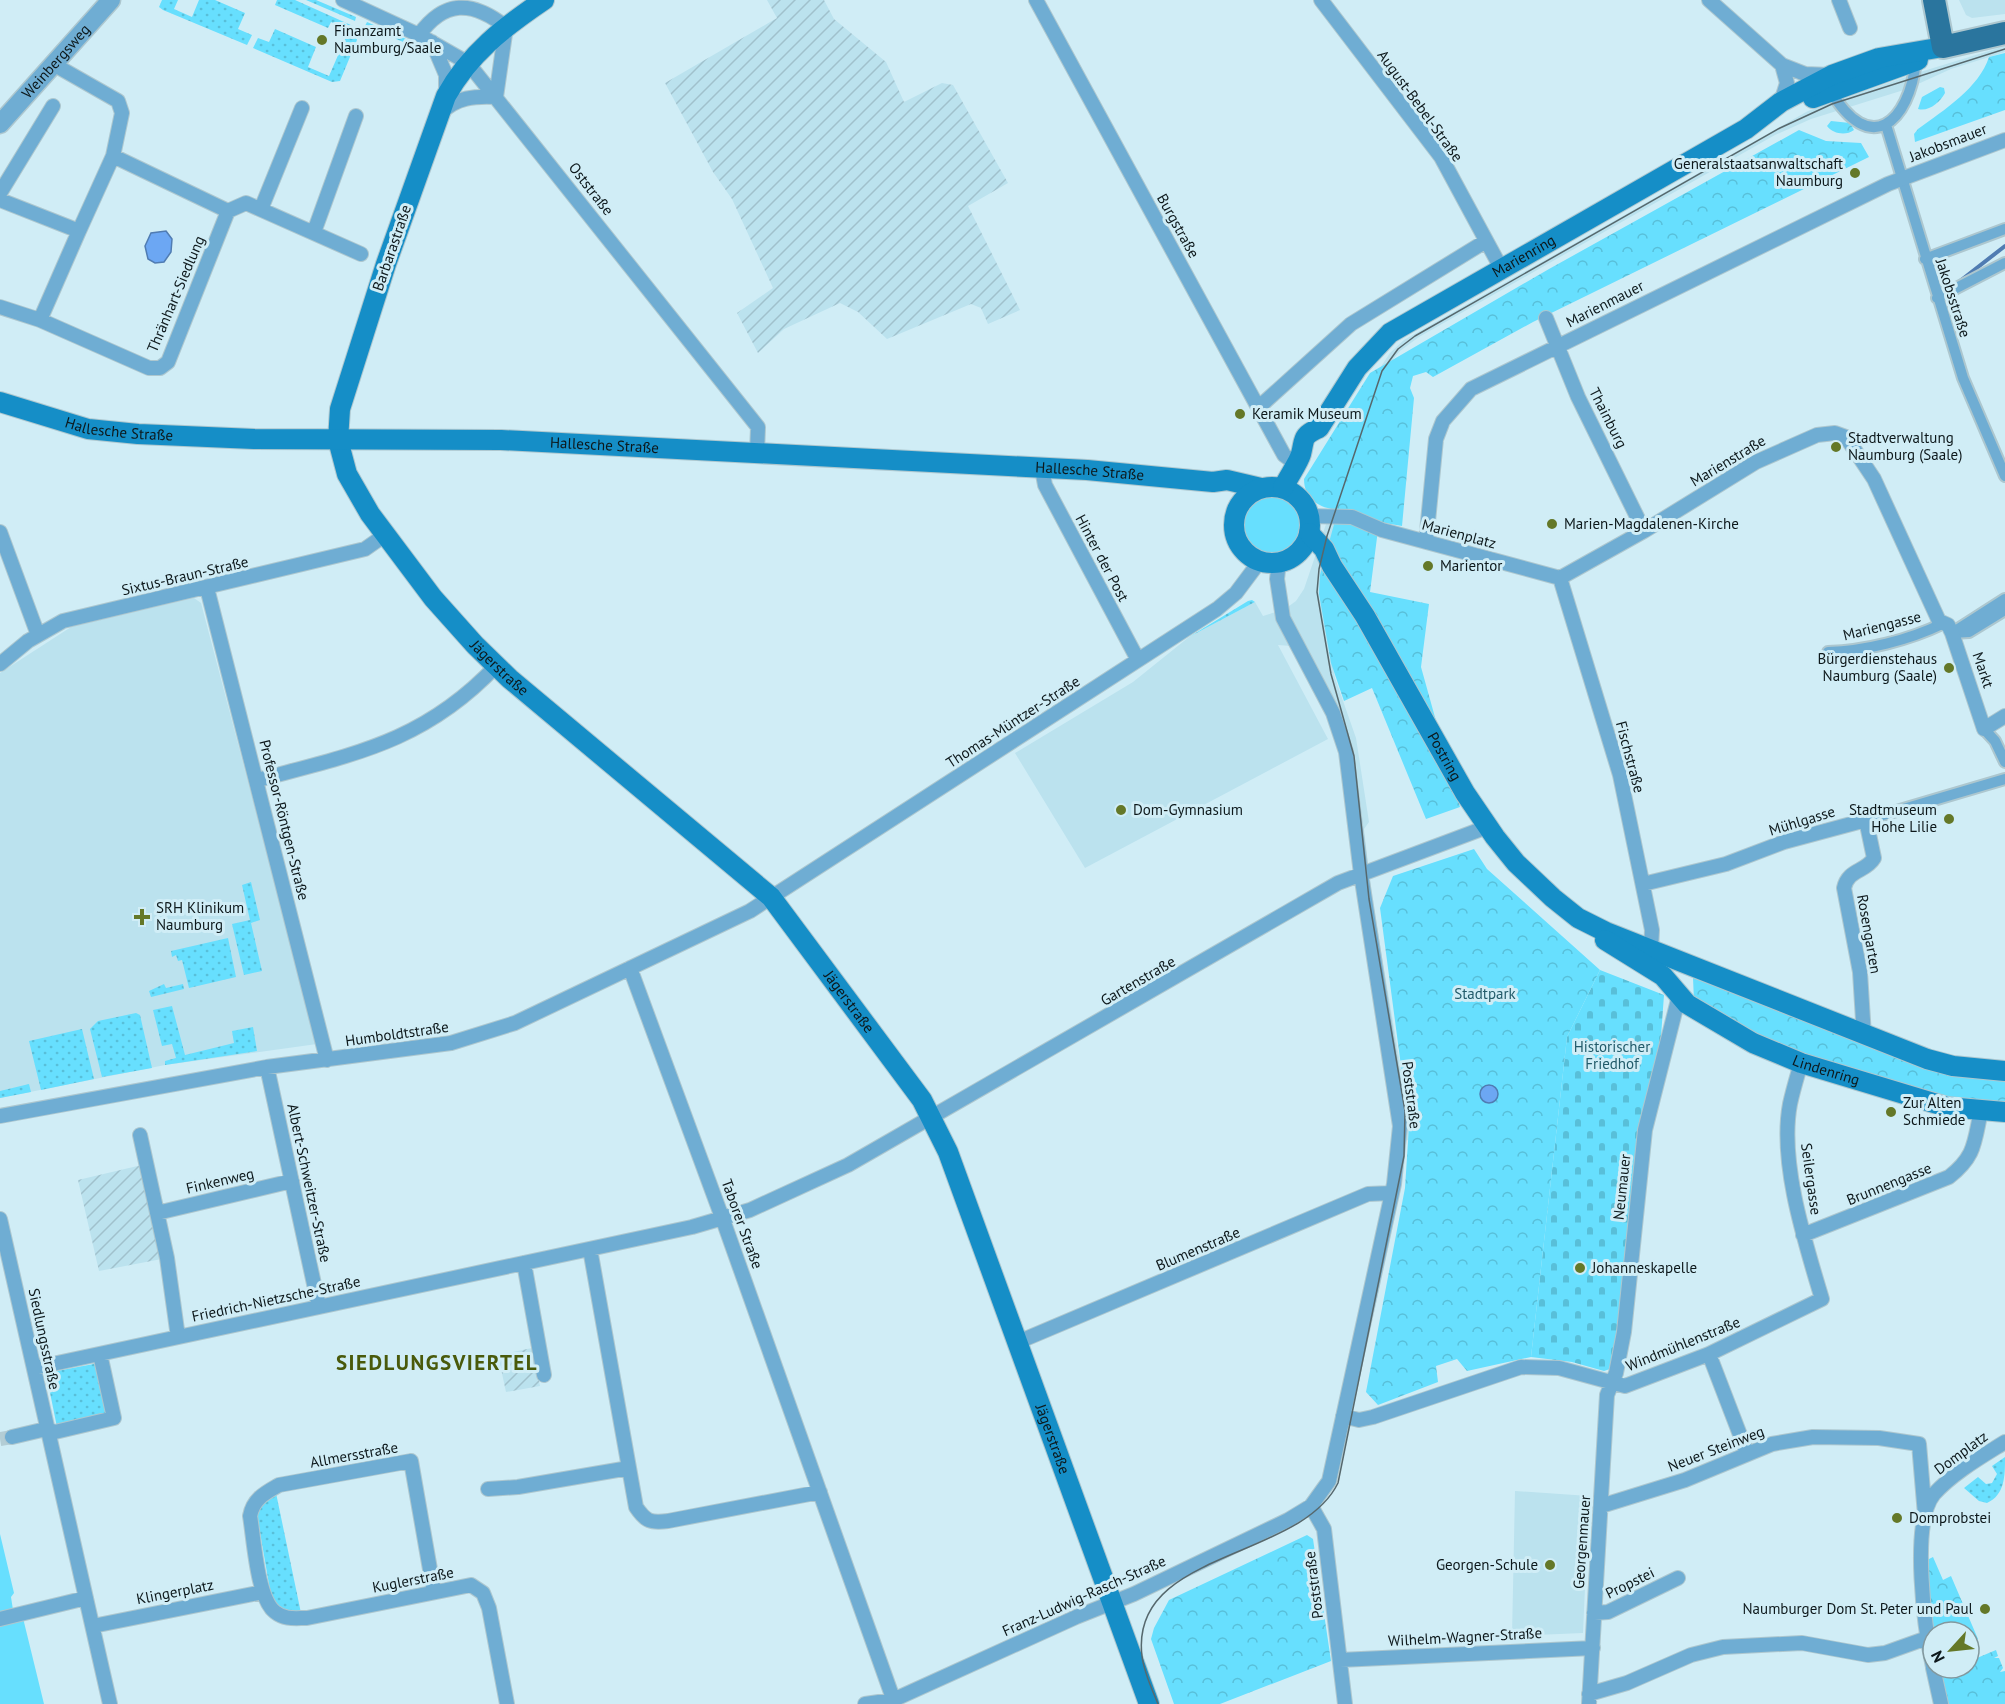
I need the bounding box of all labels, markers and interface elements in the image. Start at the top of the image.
street label: Weinbergsweg [17,20,94,102]
place label: Finanzamt Naumburg/Saale [334,21,441,57]
marker: Finanzamt Naumburg/Saale [315,33,329,47]
street label: August-Bebel-Straße [1374,46,1467,165]
street label: Jakobsmauer [1905,119,1989,166]
place label: Generalstaatsanwaltschaft Naumburg [1674,154,1843,190]
street label: Oststraße [565,158,618,219]
marker: Generalstaatsanwaltschaft Naumburg [1848,166,1862,180]
street label: Burgstraße [1153,190,1204,261]
street label: Barbarastraße [368,202,415,293]
street label: Marienring [1489,230,1559,281]
street label: Thränhart-Siedlung [142,233,209,355]
street label: Jakobsstraße [1932,255,1975,340]
street label: Marienmauer [1563,276,1647,331]
street label: Thainburg [1585,384,1632,451]
place label: Keramik Museum [1252,404,1362,423]
marker: Keramik Museum [1233,407,1247,421]
street label: Hallesche Straße [63,413,174,445]
place label: Stadtverwaltung Naumburg (Saale) [1848,428,1962,464]
street label: Marienstraße [1687,431,1769,491]
street label: Hallesche Straße [550,433,659,457]
marker: Stadtverwaltung Naumburg (Saale) [1829,440,1843,454]
street label: Hallesche Straße [1035,457,1145,484]
street label: Hinter der Post [1072,511,1133,605]
place label: Marien-Magdalenen-Kirche [1564,514,1739,533]
street label: Marienplatz [1420,515,1498,553]
marker: Marien-Magdalenen-Kirche [1545,517,1559,531]
street label: Sixtus-Braun-Straße [120,552,250,599]
place label: Marientor [1440,556,1502,575]
marker: Marientor [1421,559,1435,573]
street label: Mariengasse [1841,607,1923,644]
street label: Jägerstraße [466,635,533,700]
place label: Bürgerdienstehaus Naumburg (Saale) [1817,649,1937,685]
street label: Markt [1969,649,1998,690]
marker: Bürgerdienstehaus Naumburg (Saale) [1942,661,1956,675]
street label: Thomas-Müntzer-Straße [942,671,1083,772]
street label: Fischstraße [1612,719,1649,795]
street label: Postring [1424,729,1466,784]
street label: Professor-Röntgen-Straße [255,738,314,902]
place label: Dom-Gymnasium [1133,800,1243,819]
place label: Stadtmuseum Hohe Lilie [1849,800,1937,836]
street label: Mühlgasse [1766,801,1837,840]
marker: Dom-Gymnasium [1114,803,1128,817]
marker: Stadtmuseum Hohe Lilie [1942,812,1956,826]
street label: Rosengarten [1853,893,1886,975]
place label: SRH Klinikum Naumburg [156,898,244,934]
marker: SRH Klinikum Naumburg [133,908,151,926]
street label: Gartenstraße [1097,951,1179,1010]
street label: Jägerstraße [819,966,879,1037]
park label: Stadtpark [1454,984,1517,1003]
street label: Humboldtstraße [344,1017,450,1050]
park label: Historischer Friedhof [1574,1037,1650,1073]
street label: Lindenring [1790,1051,1862,1089]
street label: Poststraße [1398,1060,1425,1130]
place label: Zur Alten Schmiede [1903,1093,1965,1129]
street label: Albert-Schweitzer-Straße [283,1102,336,1264]
marker: Zur Alten Schmiede [1884,1105,1898,1119]
street label: Seilergasse [1797,1142,1826,1216]
street label: Neumauer [1609,1153,1634,1221]
street label: Brunnengasse [1844,1158,1934,1209]
street label: Finkenweg [184,1163,256,1198]
street label: Taborer Straße [717,1176,768,1271]
street label: Blumenstraße [1153,1222,1243,1275]
place label: Johanneskapelle [1591,1258,1697,1277]
marker: Johanneskapelle [1573,1261,1587,1275]
street label: Friedrich-Nietzsche-Straße [190,1271,362,1326]
street label: Siedlungsstraße [24,1286,65,1391]
street label: Windmühlenstraße [1623,1312,1743,1375]
district label: SIEDLUNGSVIERTEL [336,1349,538,1376]
street label: Jägerstraße [1031,1400,1074,1477]
street label: Neuer Steinweg [1665,1421,1767,1476]
street label: Domplatz [1930,1427,1991,1478]
street label: Allmersstraße [308,1437,399,1472]
street label: Georgenmauer [1569,1494,1594,1590]
place label: Domprobstei [1909,1508,1991,1527]
marker: Domprobstei [1890,1511,1904,1525]
street label: Poststraße [1300,1550,1327,1620]
street label: Franz-Ludwig-Rasch-Straße [999,1551,1169,1640]
place label: Georgen-Schule [1436,1555,1538,1574]
marker: Georgen-Schule [1543,1558,1557,1572]
street label: Kuglerstraße [371,1562,455,1597]
street label: Propstei [1602,1563,1657,1602]
street label: Klingerplatz [135,1575,215,1608]
place label: Naumburger Dom St. Peter und Paul [1743,1599,1974,1618]
marker: Naumburger Dom St. Peter und Paul [1978,1602,1992,1616]
north arrow [1921,1620,1981,1680]
street label: Wilhelm-Wagner-Straße [1387,1623,1543,1650]
text: N [1926,1648,1949,1666]

